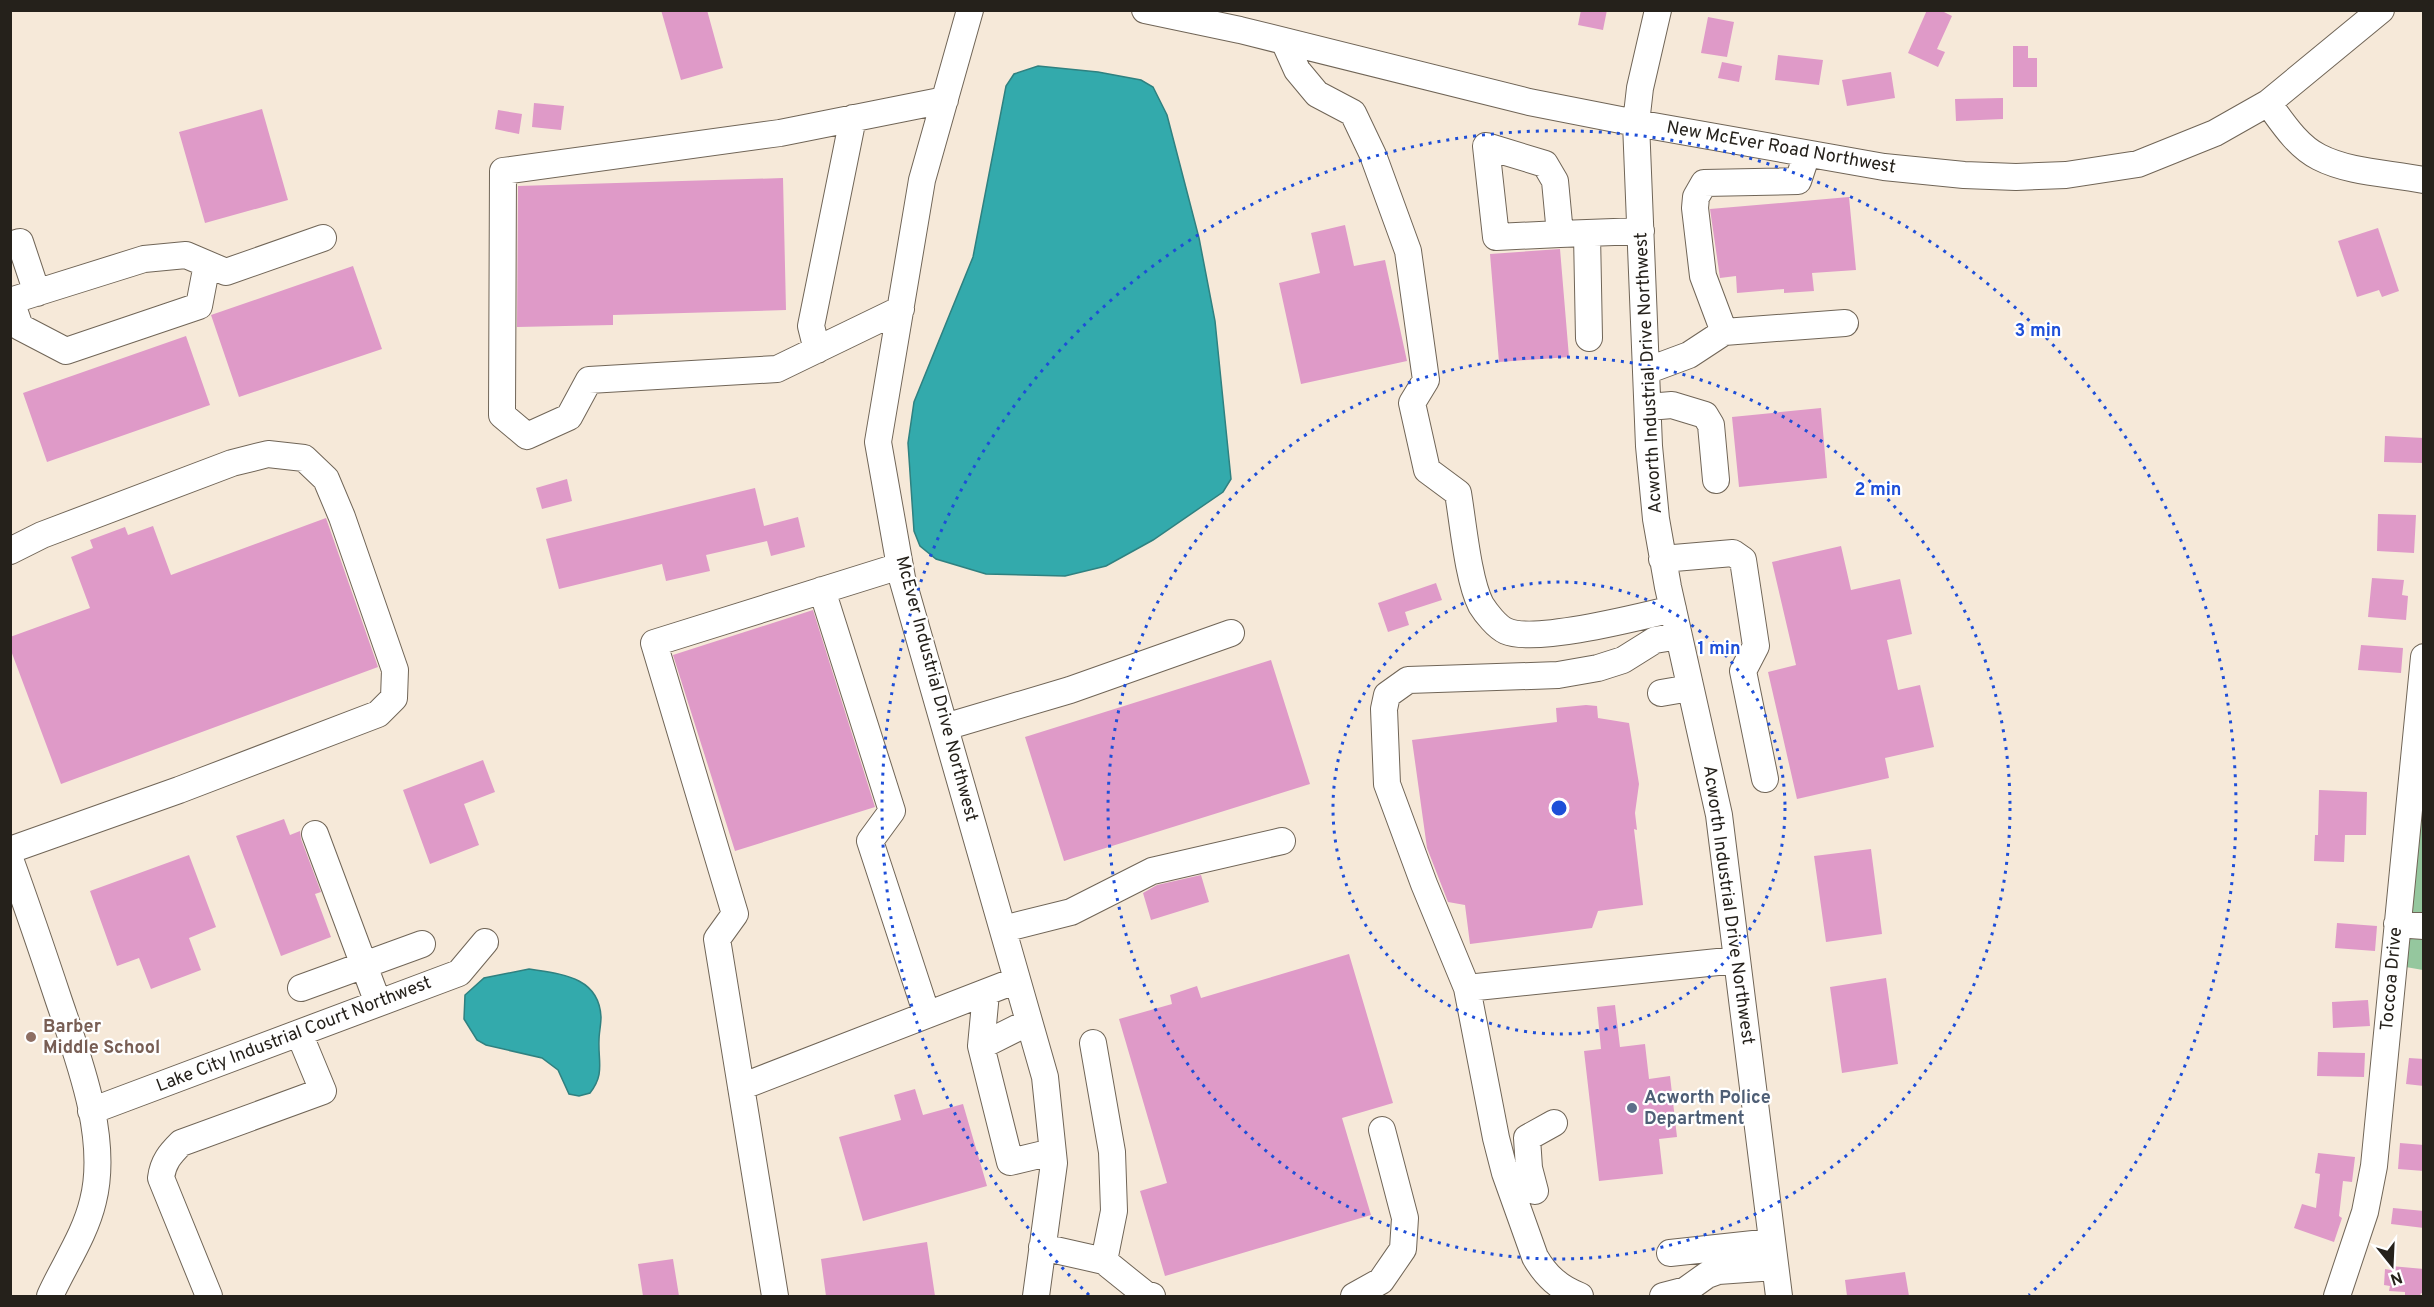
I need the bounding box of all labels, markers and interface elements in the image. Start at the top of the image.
street label: New McEver Road Northwest [1665,116,1897,180]
street label: Acworth Industrial Drive Northwest [1630,232,1668,514]
text: 3 min [2015,320,2061,343]
text: 2 min [1854,479,1902,502]
street label: McEver Industrial Drive Northwest [889,554,983,824]
text: 1 min [1697,638,1741,661]
street label: Acworth Industrial Drive Northwest [1697,764,1759,1046]
centre of rings [1549,798,1569,818]
street label: Toccoa Drive [2376,926,2408,1032]
street label: Lake City Industrial Court Northwest [153,972,435,1098]
place label: Barber Middle School [43,1016,160,1060]
marker: Barber Middle School [24,1030,38,1044]
place label: Acworth Police Department [1644,1087,1771,1131]
marker: Acworth Police Department [1625,1101,1639,1115]
north arrow [2362,1235,2422,1295]
text: N [2387,1266,2405,1289]

